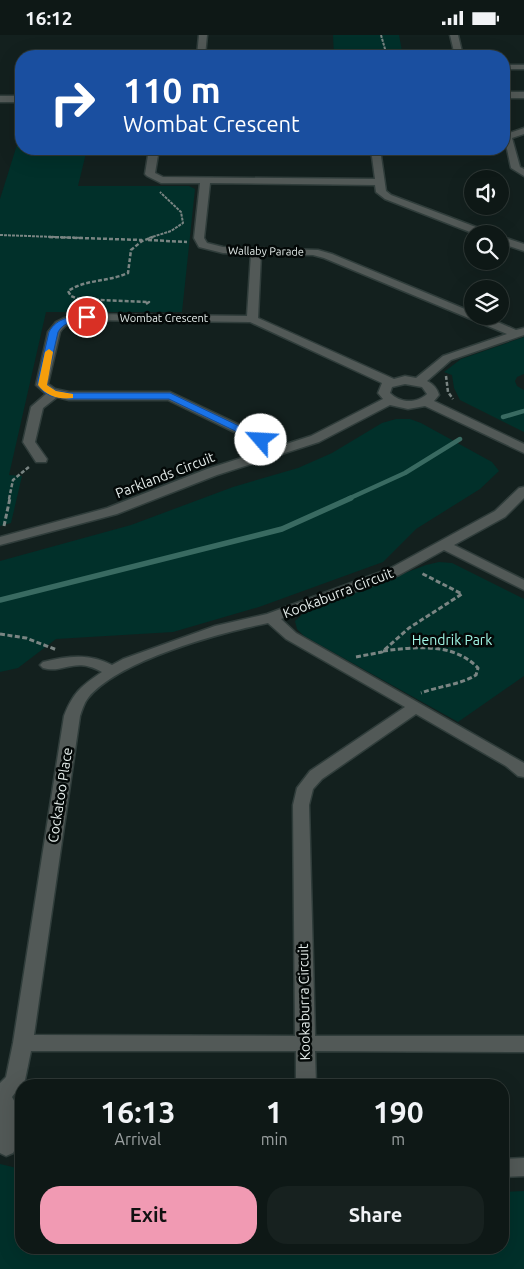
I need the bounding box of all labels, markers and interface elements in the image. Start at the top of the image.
text: 16:12 [25,7,73,29]
icon: right [40,70,105,135]
text: 110 m [123,70,221,110]
text: Wombat Crescent [123,111,300,136]
map controls [464,170,509,325]
button: sound [464,170,509,215]
button: search [464,225,509,270]
street label: Wallaby Parade [228,244,304,258]
button: layers [464,280,509,325]
pin [66,296,108,338]
icon: arrive [73,303,101,331]
street label: Wombat Crescent [120,312,209,324]
position arrow [234,413,286,465]
street label: Parklands Circuit [113,449,217,501]
street label: Kookaburra Circuit [281,564,396,621]
park label: Hendrik Park [412,632,492,648]
street label: Cockatoo Place [45,746,75,844]
street label: Kookaburra Circuit [295,943,313,1061]
text: 16:13 [100,1095,175,1129]
text: 1 [266,1095,283,1129]
text: 190 [373,1095,424,1129]
text: Arrival [115,1130,161,1148]
text: min [261,1130,288,1148]
text: m [391,1130,405,1148]
button: Exit [40,1186,257,1244]
button: Share [267,1186,484,1244]

